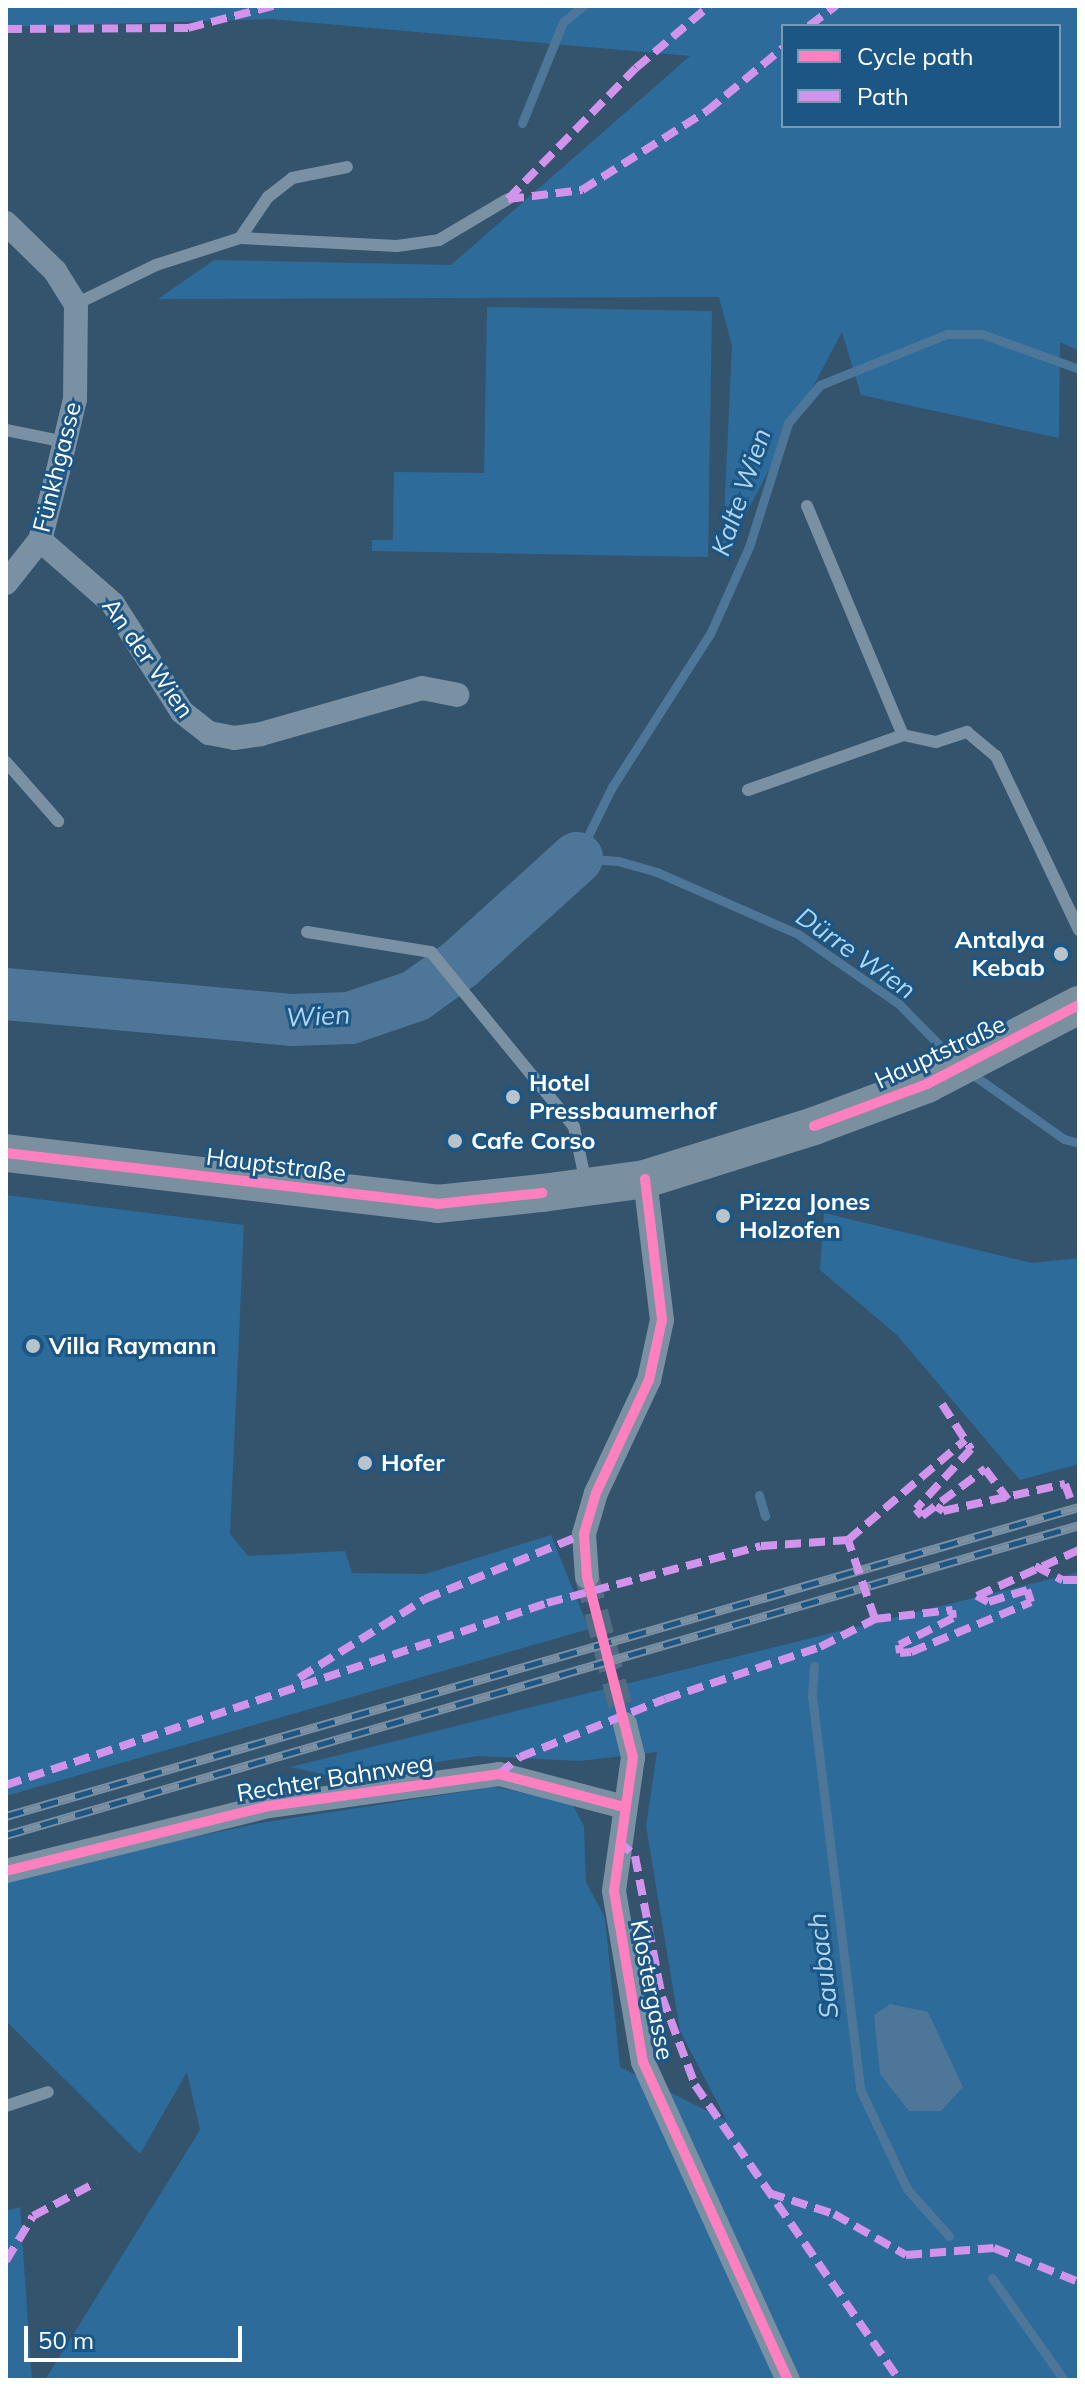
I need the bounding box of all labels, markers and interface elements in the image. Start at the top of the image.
legend [781,24,1061,128]
text: Cycle path [857,41,974,71]
text: Path [857,81,909,111]
street label: Fünkhgasse [27,399,87,535]
water label: Kalte Wien [705,424,777,560]
street label: An der Wien [96,592,200,724]
water label: Dürre Wien [790,900,922,1006]
place label: Antalya Kebab [955,926,1045,982]
marker: Antalya Kebab [1052,945,1070,963]
water label: Wien [285,999,351,1033]
street label: Hauptstraße [870,1009,1010,1095]
place label: Hotel Pressbaumerhof [529,1069,717,1125]
marker: Hotel Pressbaumerhof [504,1088,522,1106]
place label: Cafe Corso [471,1127,595,1155]
marker: Cafe Corso [446,1132,464,1150]
street label: Hauptstraße [204,1142,348,1188]
place label: Pizza Jones Holzofen [739,1188,870,1244]
marker: Pizza Jones Holzofen [714,1207,732,1225]
place label: Villa Raymann [49,1332,216,1360]
marker: Villa Raymann [24,1337,42,1355]
place label: Hofer [381,1449,445,1477]
marker: Hofer [356,1454,374,1472]
street label: Rechter Bahnweg [235,1748,435,1808]
water label: Saubach [801,1911,845,2021]
street label: Klostergasse [624,1918,680,2062]
scale bar [28,2310,246,2360]
text: 50 m [38,2325,94,2355]

